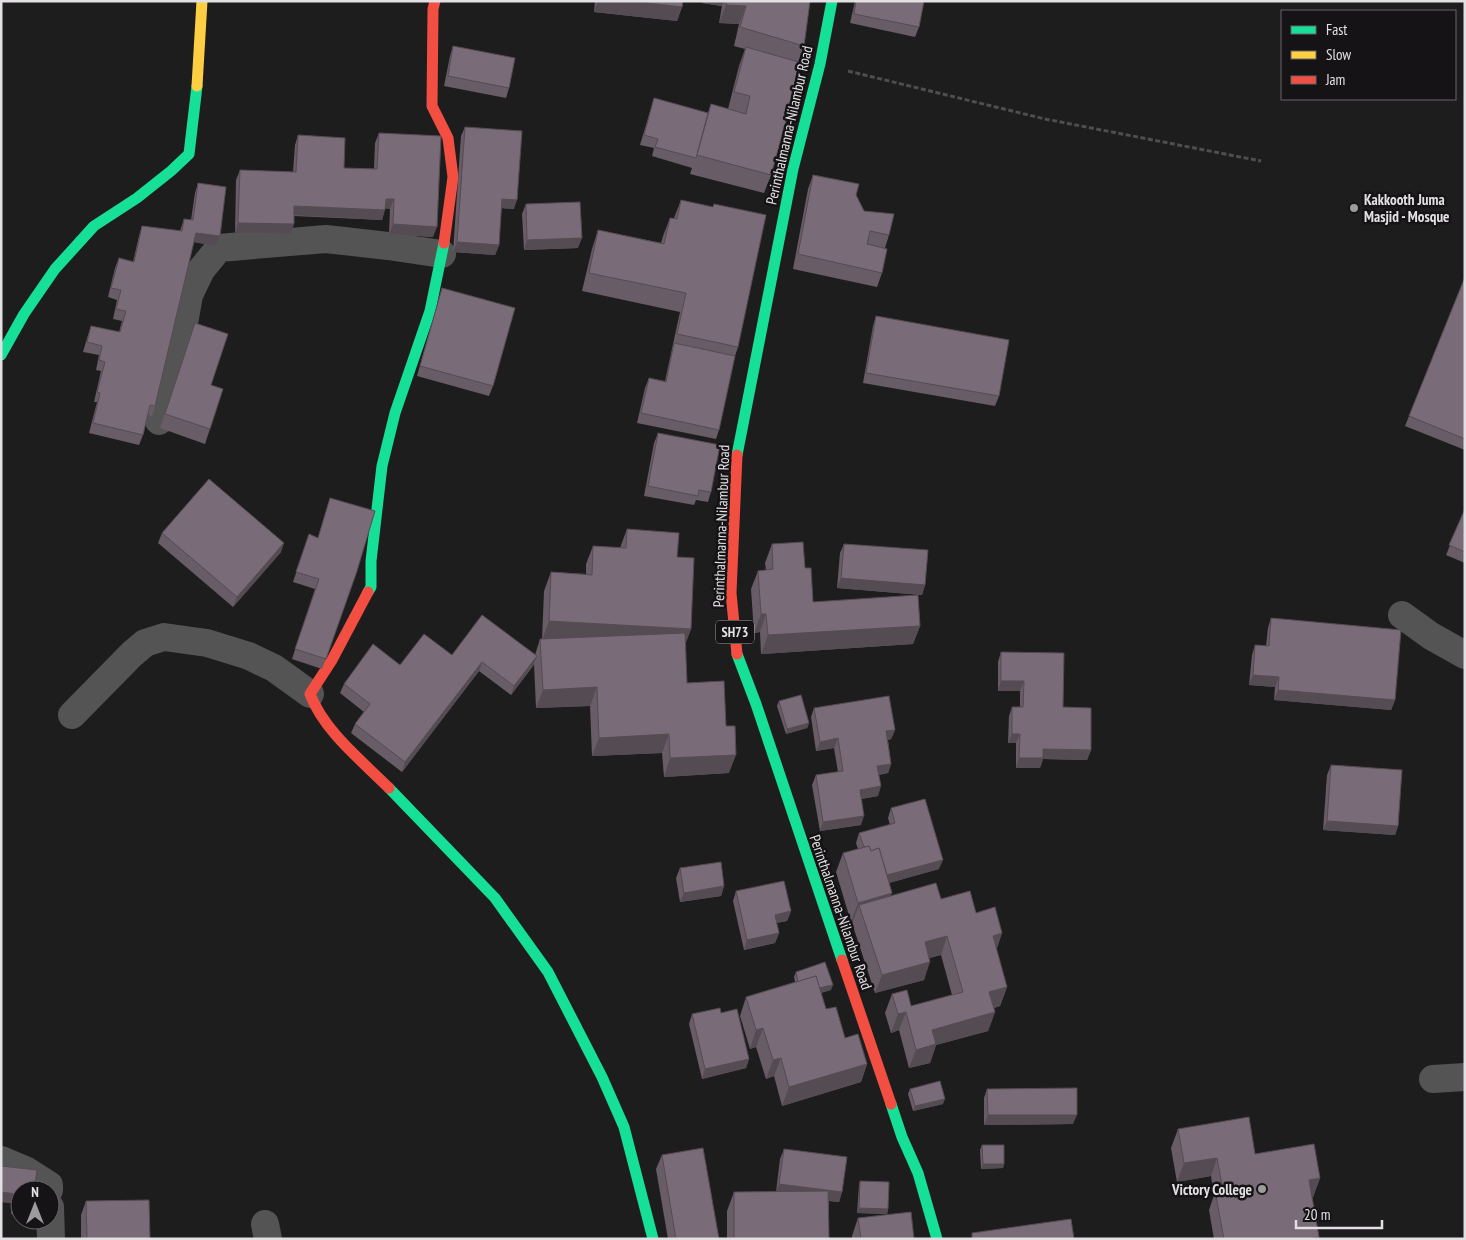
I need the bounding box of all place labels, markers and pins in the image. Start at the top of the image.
place label: Kakkooth Juma Masjid - Mosque [1364,190,1450,226]
marker: Kakkooth Juma Masjid - Mosque [1348,202,1360,214]
place label: Victory College [1171,1180,1252,1199]
marker: Victory College [1256,1183,1268,1195]

